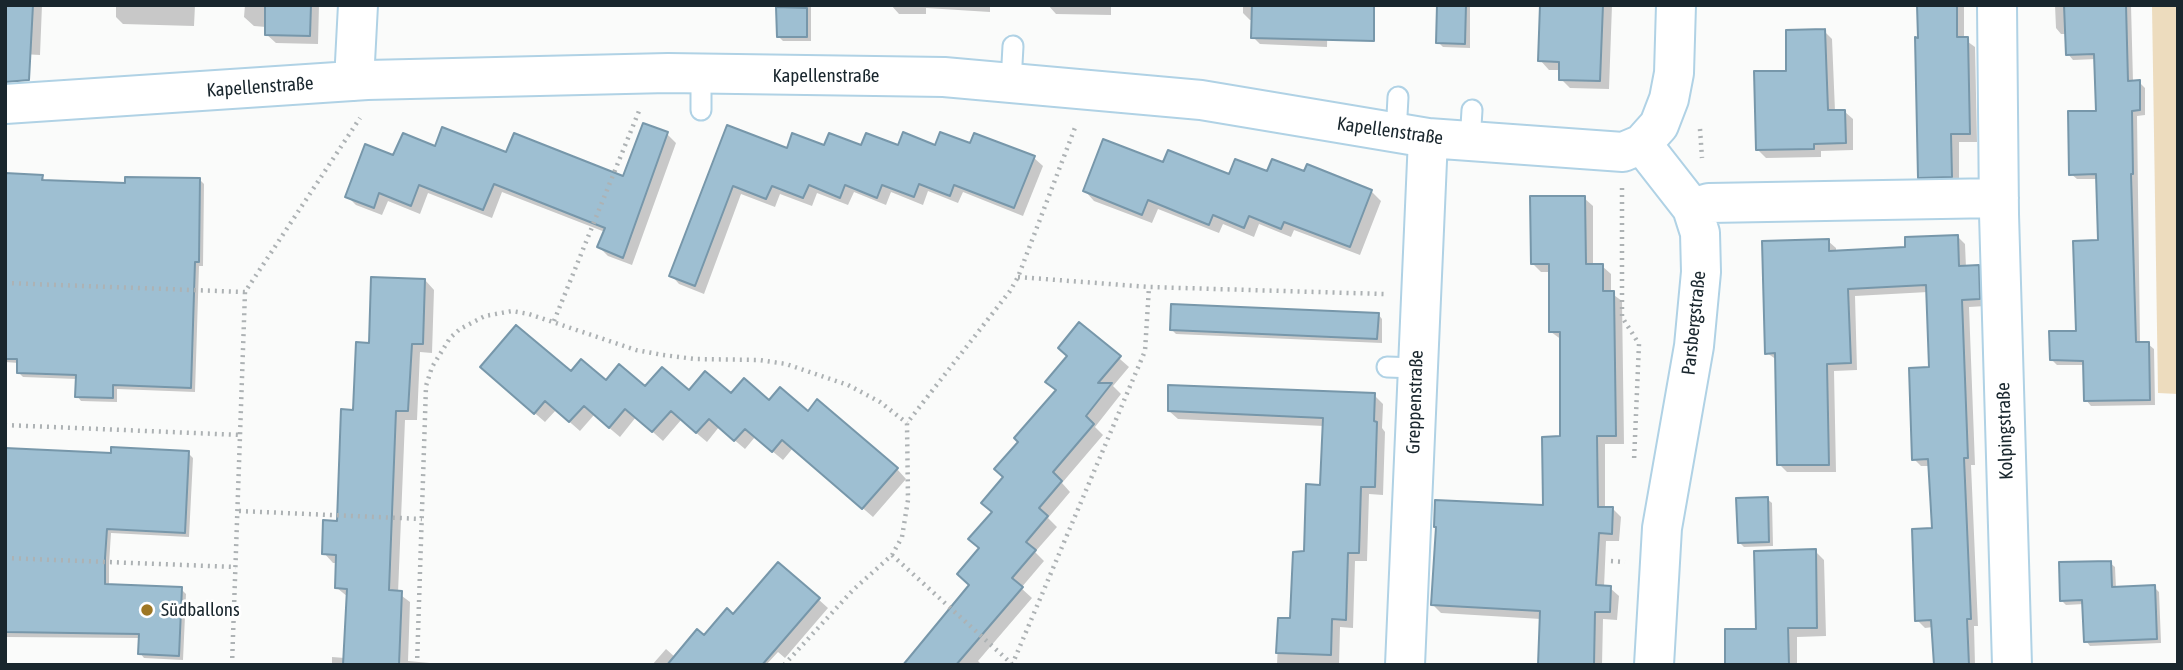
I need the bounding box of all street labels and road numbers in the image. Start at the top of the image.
street label: Kapellenstraße [773,65,879,87]
street label: Kapellenstraße [206,72,314,102]
street label: Kapellenstraße [1335,112,1445,150]
street label: Parsbergstraße [1677,270,1711,376]
street label: Greppenstraße [1402,350,1428,454]
street label: Kolpingstraße [1992,382,2018,480]

